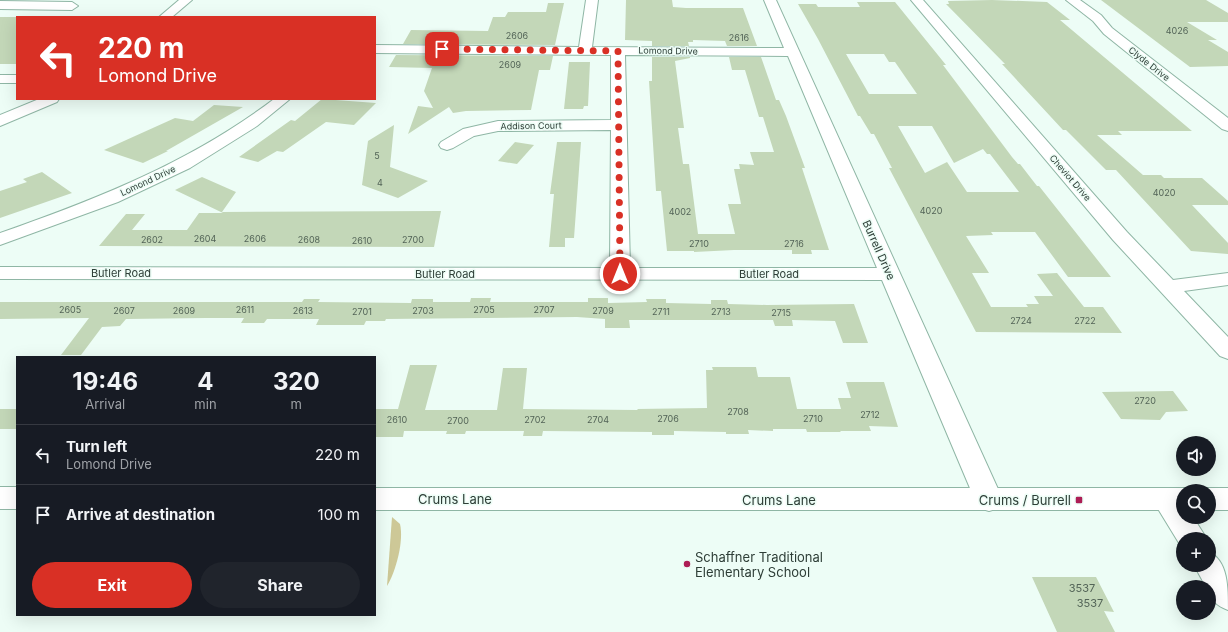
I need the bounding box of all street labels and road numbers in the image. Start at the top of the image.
street label: Lomond Drive [638,44,698,57]
street label: Clyde Drive [1126,44,1172,83]
street label: Addison Court [500,119,562,132]
street label: Cheviot Drive [1047,152,1093,203]
street label: Lomond Drive [119,163,177,198]
street label: Burrell Drive [860,218,898,282]
street label: Butler Road [91,266,151,280]
street label: Butler Road [415,267,475,281]
street label: Butler Road [739,267,799,281]
street label: Crums Lane [418,491,492,507]
street label: Crums Lane [742,492,816,508]

